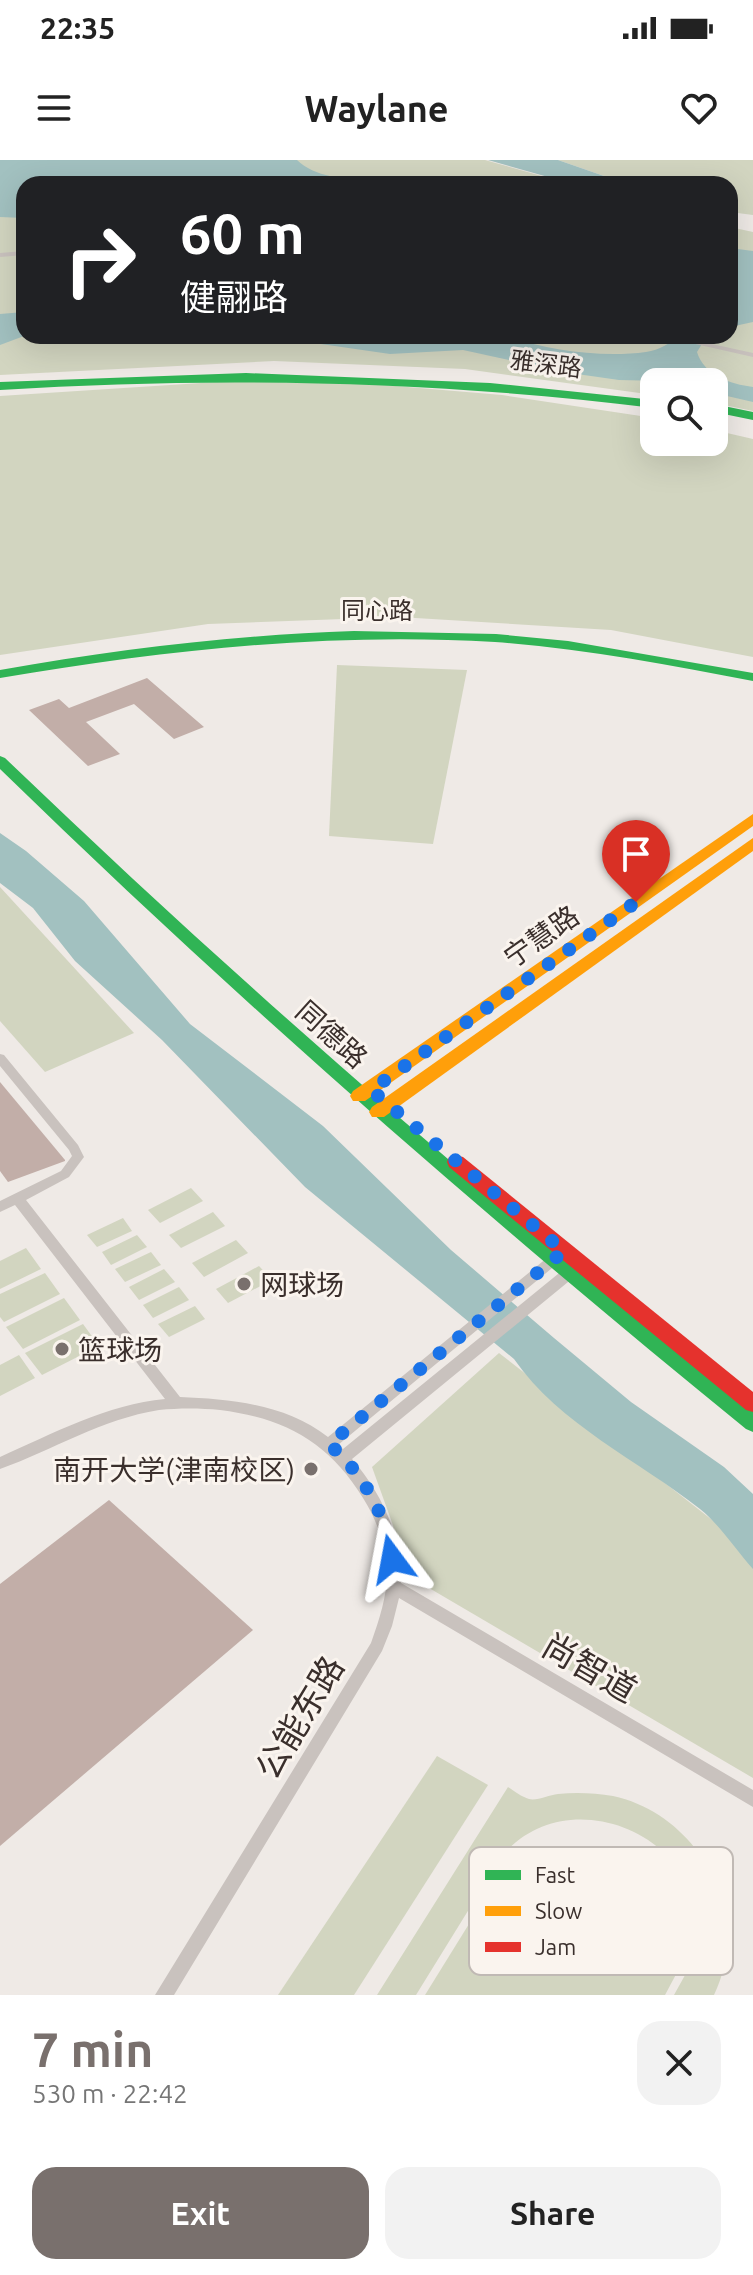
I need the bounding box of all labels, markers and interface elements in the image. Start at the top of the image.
text: 22:35 [40,11,115,45]
icon: menu [32,86,76,130]
icon: heart [677,86,721,130]
text: Waylane [305,88,448,129]
text: 60 m [180,202,305,265]
icon: right [48,208,152,312]
text: 健翮路 [180,276,288,317]
street label: 雅深路 [509,346,583,382]
map controls [640,368,728,456]
button: search [640,368,728,456]
street label: 同心路 [341,597,413,624]
pin [602,820,670,902]
icon: arrive [614,832,658,876]
street label: 宁慧路 [498,899,584,973]
street label: 同德路 [290,994,374,1074]
place label: 网球场 [260,1269,344,1300]
marker: 网球场 [235,1275,253,1293]
place label: 篮球场 [78,1334,162,1365]
marker: 篮球场 [53,1340,71,1358]
place label: 南开大学(津南校区) [53,1454,295,1486]
marker: 南开大学(津南校区) [302,1460,320,1478]
position arrow [350,1517,434,1601]
street label: 尚智道 [536,1625,644,1709]
street label: 公能东路 [248,1649,350,1785]
legend [469,1847,733,1975]
text: Fast [535,1862,576,1887]
text: Slow [535,1898,582,1923]
text: Jam [535,1934,576,1959]
button: close [637,2021,721,2105]
text: 7 min [32,2022,153,2076]
text: 530 m · 22:42 [32,2079,188,2108]
button: Exit [32,2167,369,2259]
button: Share [385,2167,721,2259]

